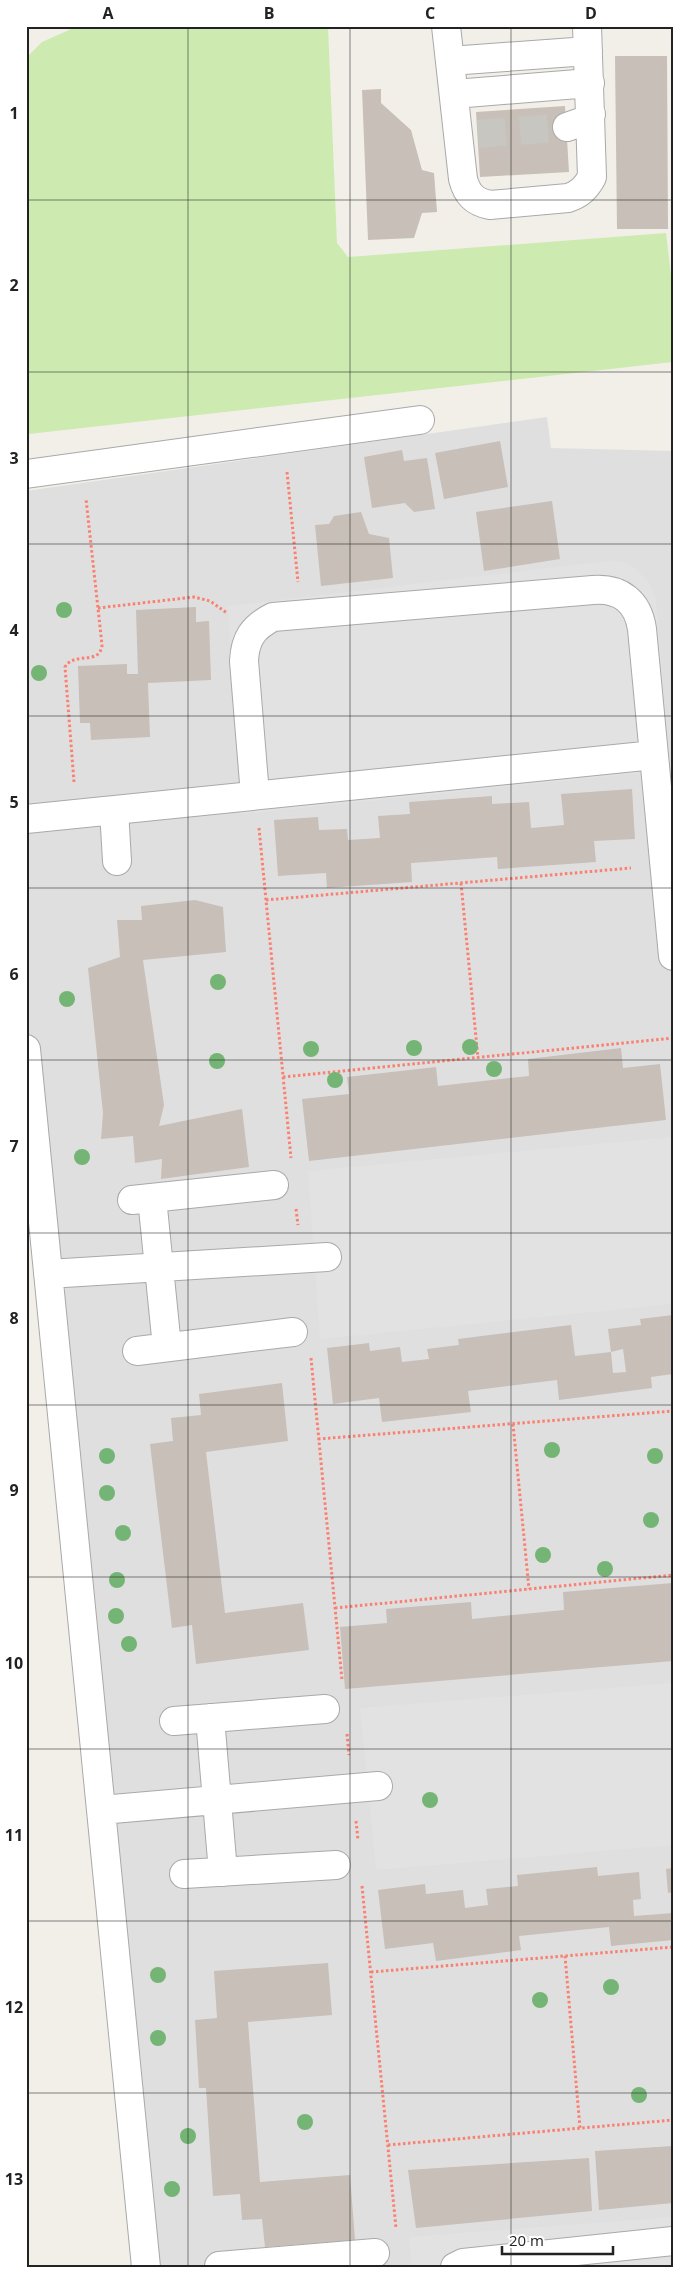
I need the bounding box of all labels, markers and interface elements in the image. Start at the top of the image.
text: A [102,2,114,24]
text: B [264,2,274,24]
text: C [425,2,435,24]
text: D [585,2,597,24]
text: 1 [9,102,19,124]
text: 2 [9,274,19,296]
text: 3 [9,447,19,469]
text: 4 [9,619,19,641]
text: 5 [9,791,19,813]
text: 6 [9,963,19,985]
text: 7 [9,1135,19,1157]
text: 8 [9,1307,19,1329]
text: 9 [9,1479,19,1501]
text: 10 [5,1652,23,1674]
text: 11 [5,1824,23,1846]
text: 12 [5,1996,23,2018]
text: 13 [5,2168,23,2190]
scale bar [502,2223,613,2255]
text: 20 m [509,2230,544,2250]

